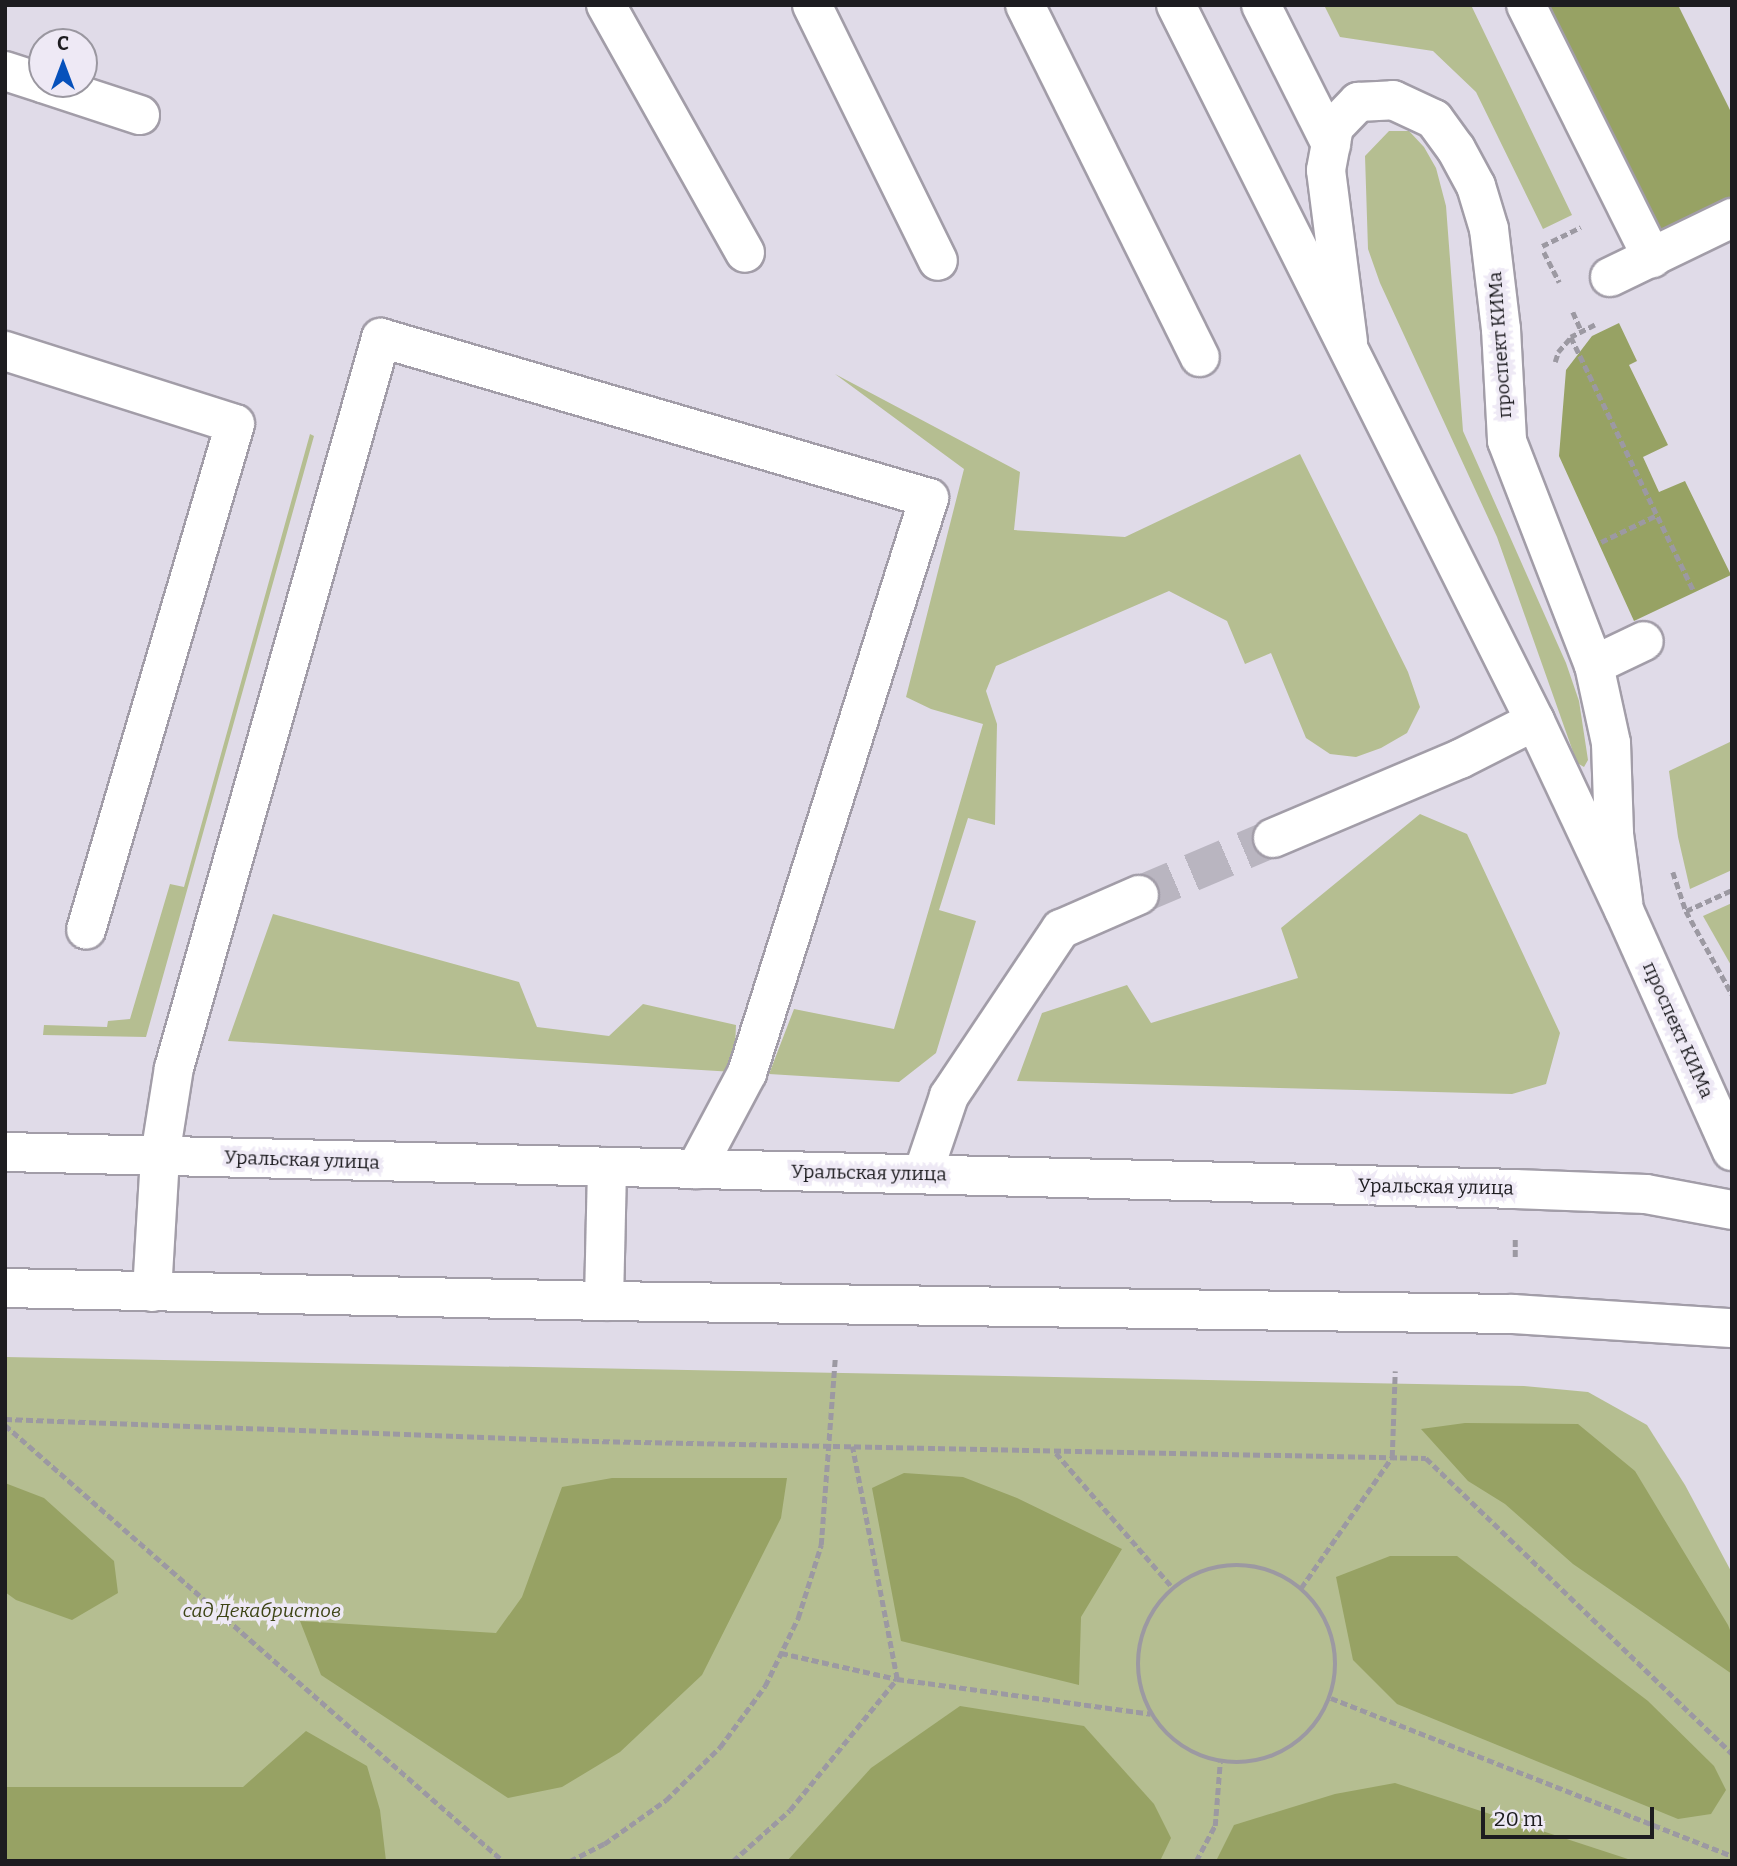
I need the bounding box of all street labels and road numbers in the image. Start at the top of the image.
street label: проспект КИМа [1484,271,1516,419]
street label: проспект КИМа [1638,958,1718,1102]
street label: Уральская улица [224,1146,380,1174]
street label: Уральская улица [791,1160,947,1186]
street label: Уральская улица [1358,1174,1514,1200]

